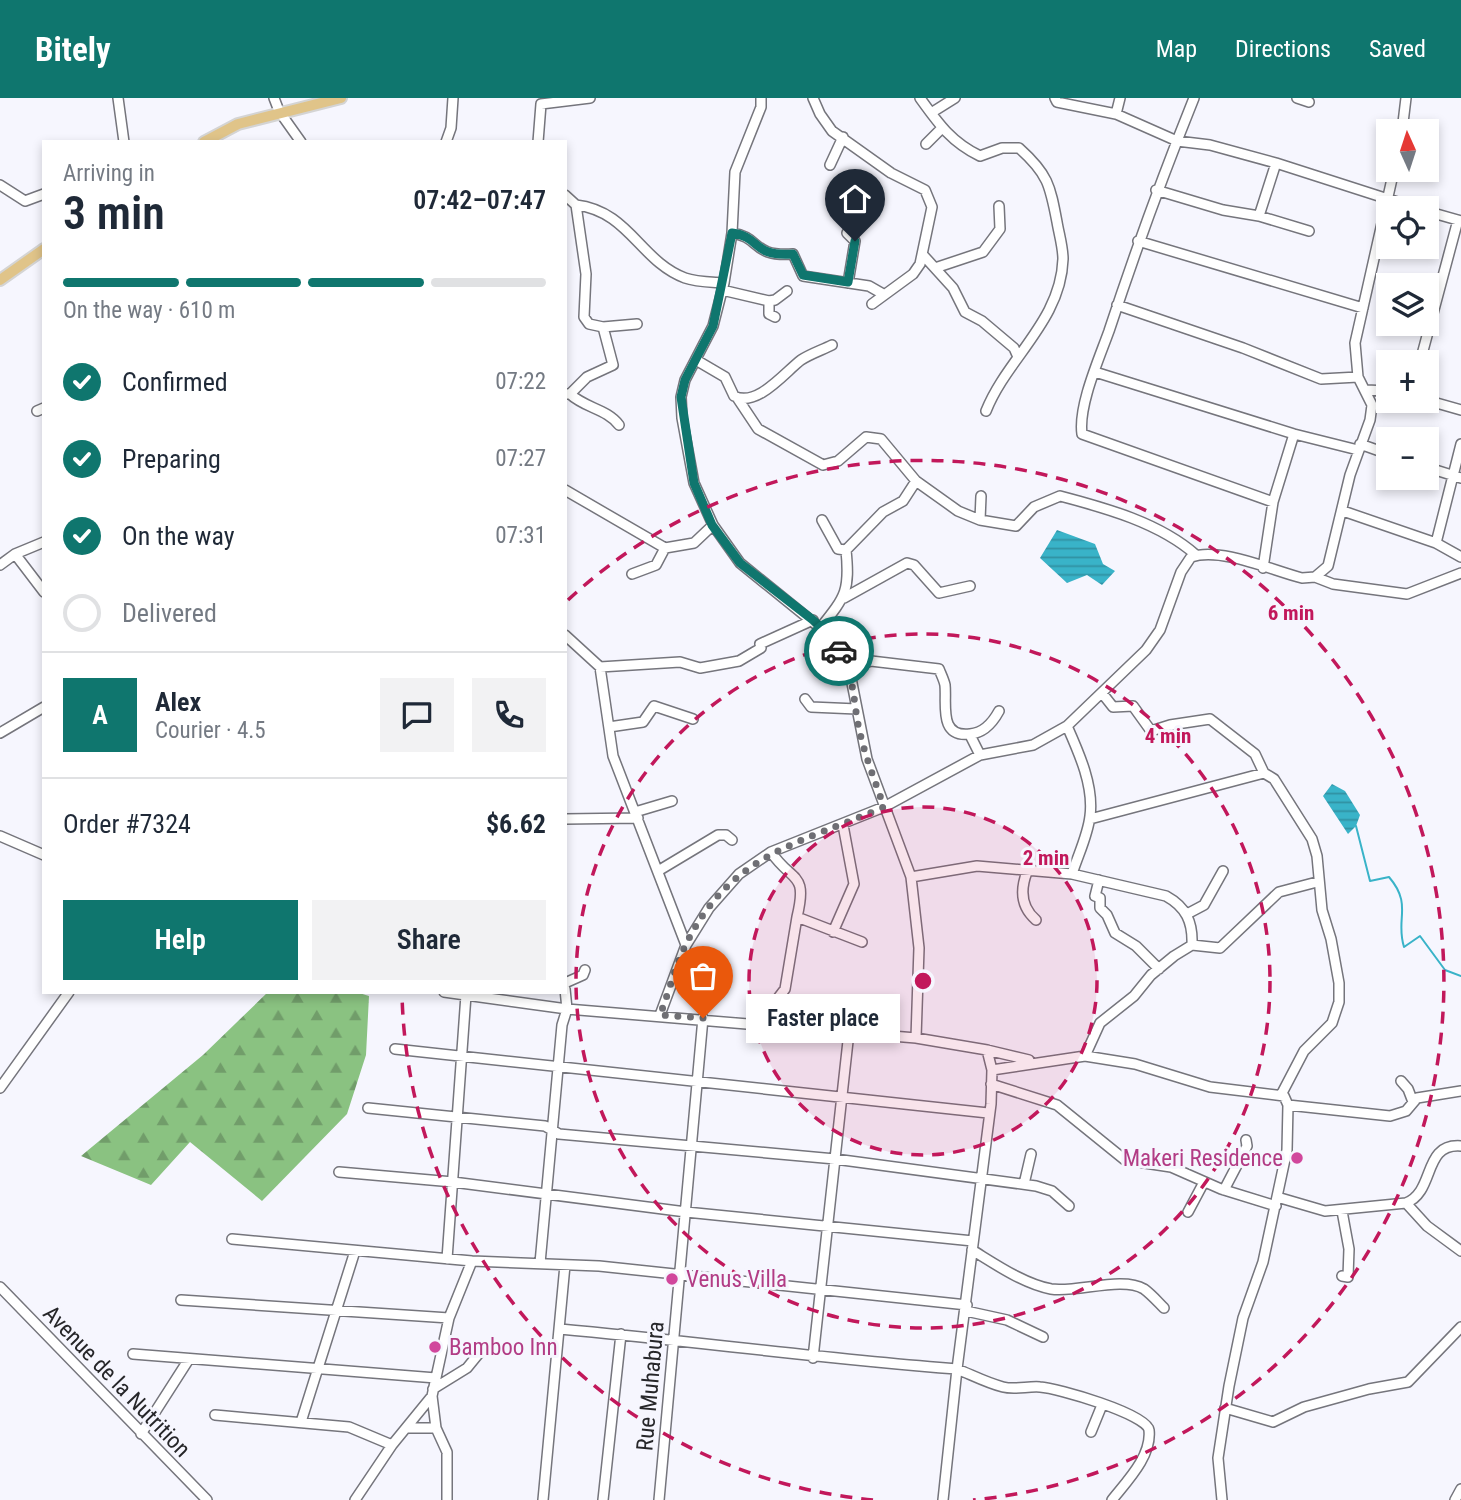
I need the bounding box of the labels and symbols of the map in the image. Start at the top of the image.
north arrow [1376,119,1438,182]
pin [825,169,885,241]
text: 6 min [1268,601,1314,625]
courier [804,616,874,686]
text: 4 min [1145,724,1191,748]
text: 2 min [1023,846,1069,870]
pin [673,946,733,1018]
centre of rings [911,969,935,993]
callout: Faster place [745,993,899,1042]
place label: Makeri Residence [1123,1145,1283,1172]
marker: Makeri Residence [1289,1150,1305,1166]
place label: Venus Villa [686,1266,787,1293]
marker: Venus Villa [664,1271,680,1287]
street label: Avenue de la Nutrition [38,1300,196,1463]
street label: Rue Muhabura [631,1320,670,1452]
place label: Bamboo Inn [449,1334,558,1361]
marker: Bamboo Inn [427,1339,443,1355]

